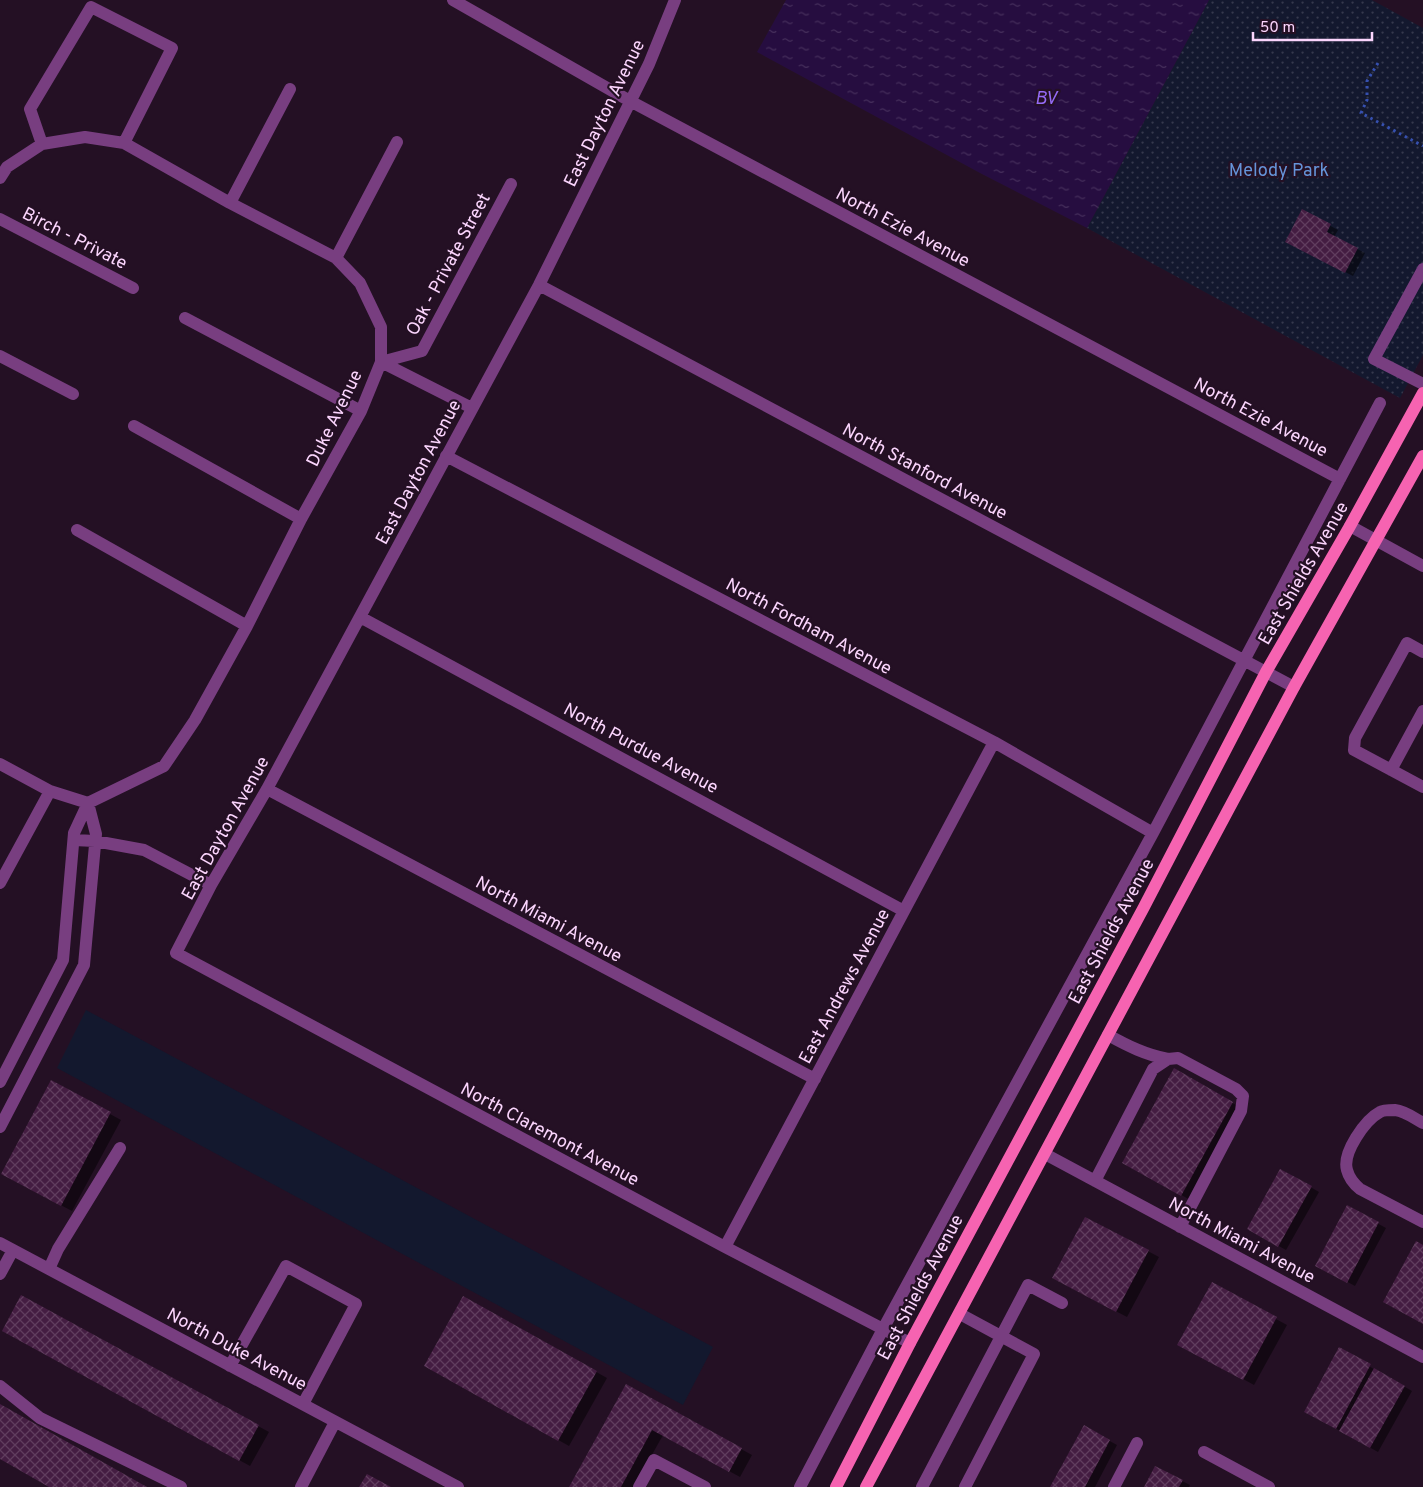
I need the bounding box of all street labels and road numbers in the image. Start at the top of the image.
street label: East Dayton Avenue [560,36,651,191]
street label: North Ezie Avenue [831,183,973,273]
street label: Oak - Private Street [402,189,497,340]
street label: Birch - Private [18,203,131,276]
street label: Duke Avenue [302,367,369,471]
street label: North Ezie Avenue [1189,373,1331,463]
street label: East Dayton Avenue [371,396,467,549]
street label: North Stanford Avenue [838,419,1011,526]
street label: East Shields Avenue [1254,498,1355,649]
street label: North Fordham Avenue [721,574,895,681]
street label: North Purdue Avenue [559,699,722,800]
street label: East Dayton Avenue [177,753,275,905]
street label: East Shields Avenue [1064,855,1160,1008]
street label: North Miami Avenue [471,872,626,969]
street label: East Andrews Avenue [795,905,896,1068]
street label: North Claremont Avenue [456,1078,643,1192]
street label: North Miami Avenue [1164,1193,1319,1290]
street label: East Shields Avenue [873,1211,969,1364]
street label: North Duke Avenue [162,1304,310,1397]

